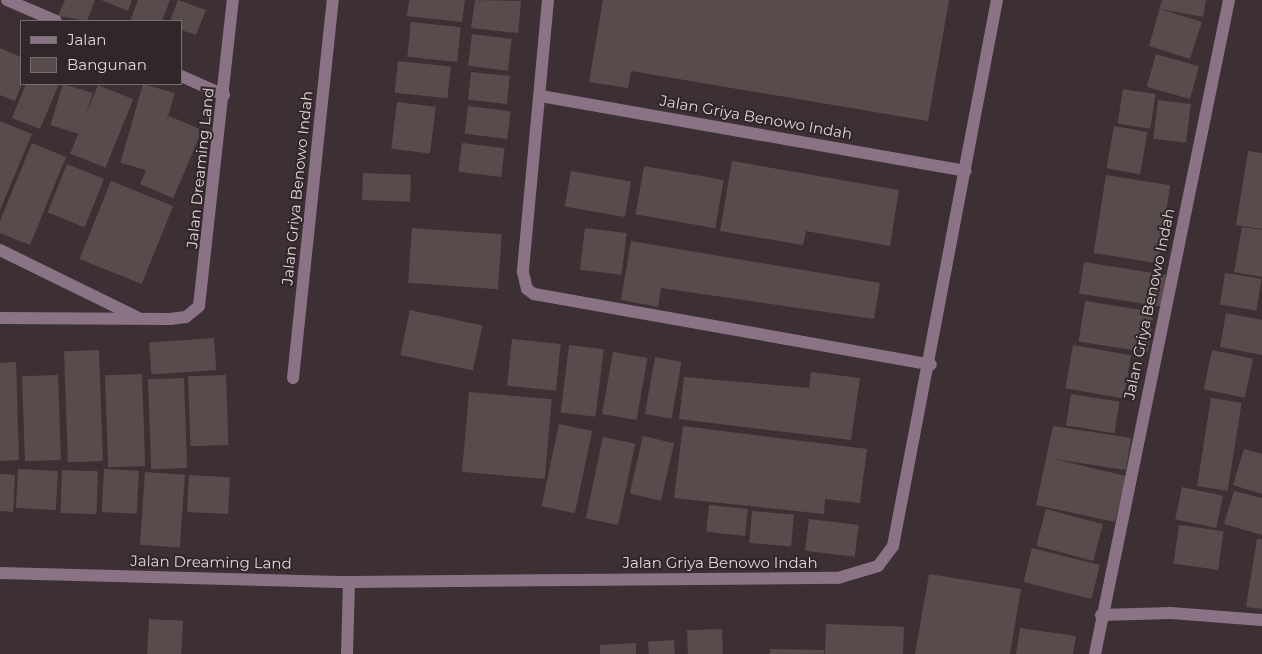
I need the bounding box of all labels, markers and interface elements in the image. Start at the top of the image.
legend [20,20,182,85]
text: Jalan [67,30,106,49]
text: Bangunan [67,55,147,74]
street label: Jalan Dreaming Land [183,87,217,249]
street label: Jalan Griya Benowo Indah [278,90,316,286]
street label: Jalan Griya Benowo Indah [658,91,854,143]
street label: Jalan Griya Benowo Indah [1120,207,1178,401]
street label: Jalan Dreaming Land [130,552,292,572]
street label: Jalan Griya Benowo Indah [622,554,818,572]

